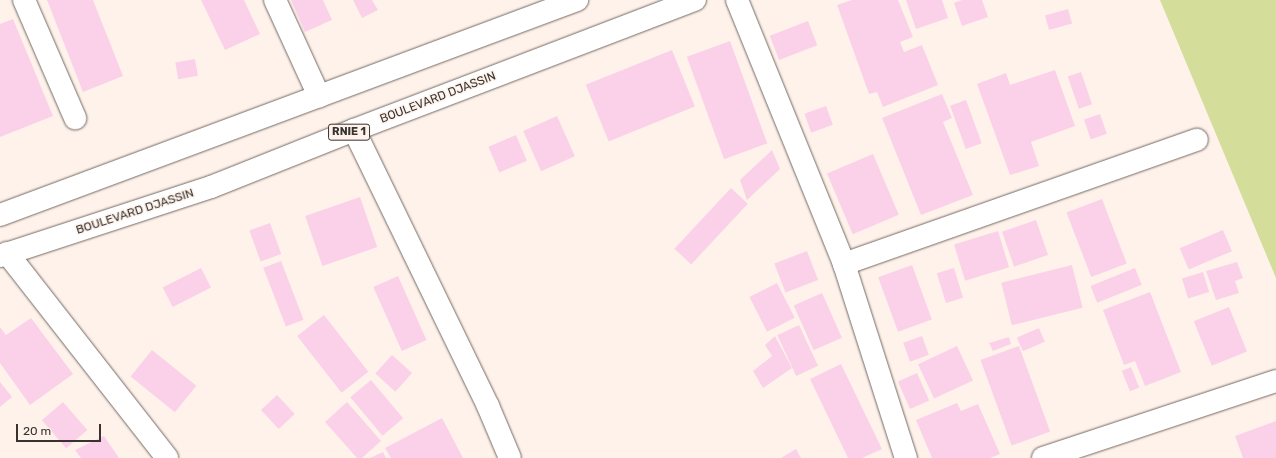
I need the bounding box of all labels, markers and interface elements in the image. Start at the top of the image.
street label: BOULEVARD DJASSIN [378,69,498,127]
road number: RNIE 1 [328,123,370,141]
street label: BOULEVARD DJASSIN [74,186,196,238]
scale bar [18,416,103,442]
text: 20 m [23,424,51,438]

